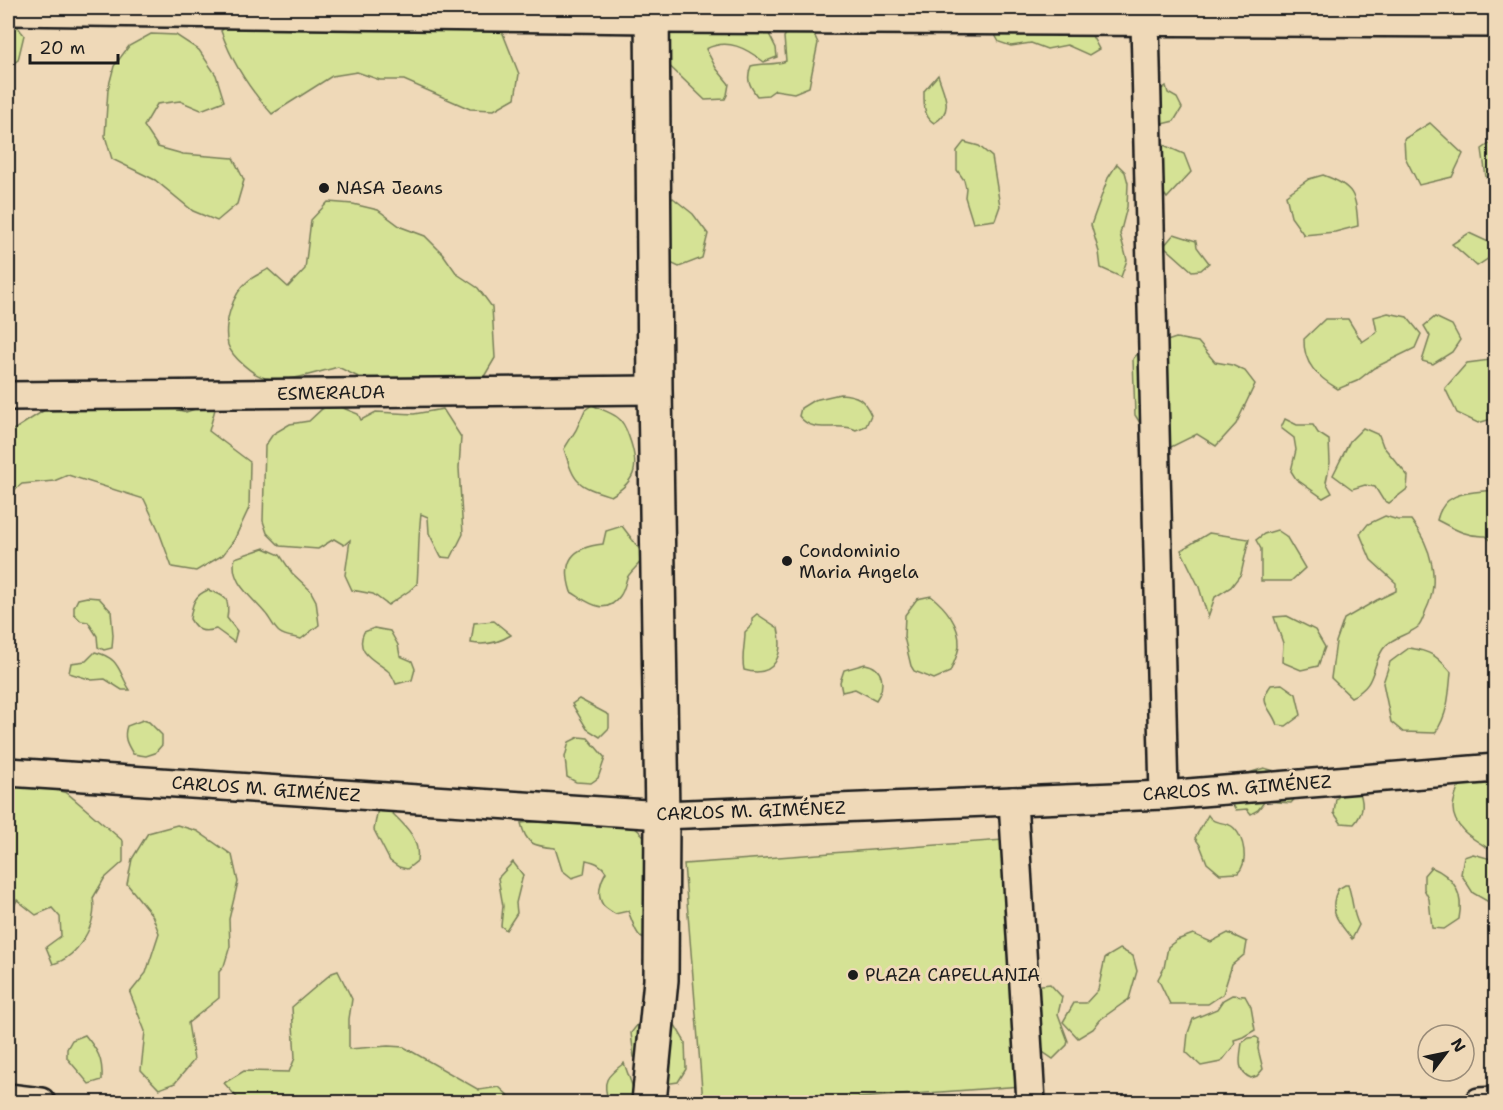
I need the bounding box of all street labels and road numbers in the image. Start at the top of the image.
street label: ESMERALDA [277,380,385,406]
street label: CARLOS M. GIMÉNEZ [1142,769,1332,807]
street label: CARLOS M. GIMÉNEZ [171,770,361,808]
street label: CARLOS M. GIMÉNEZ [656,796,846,826]

